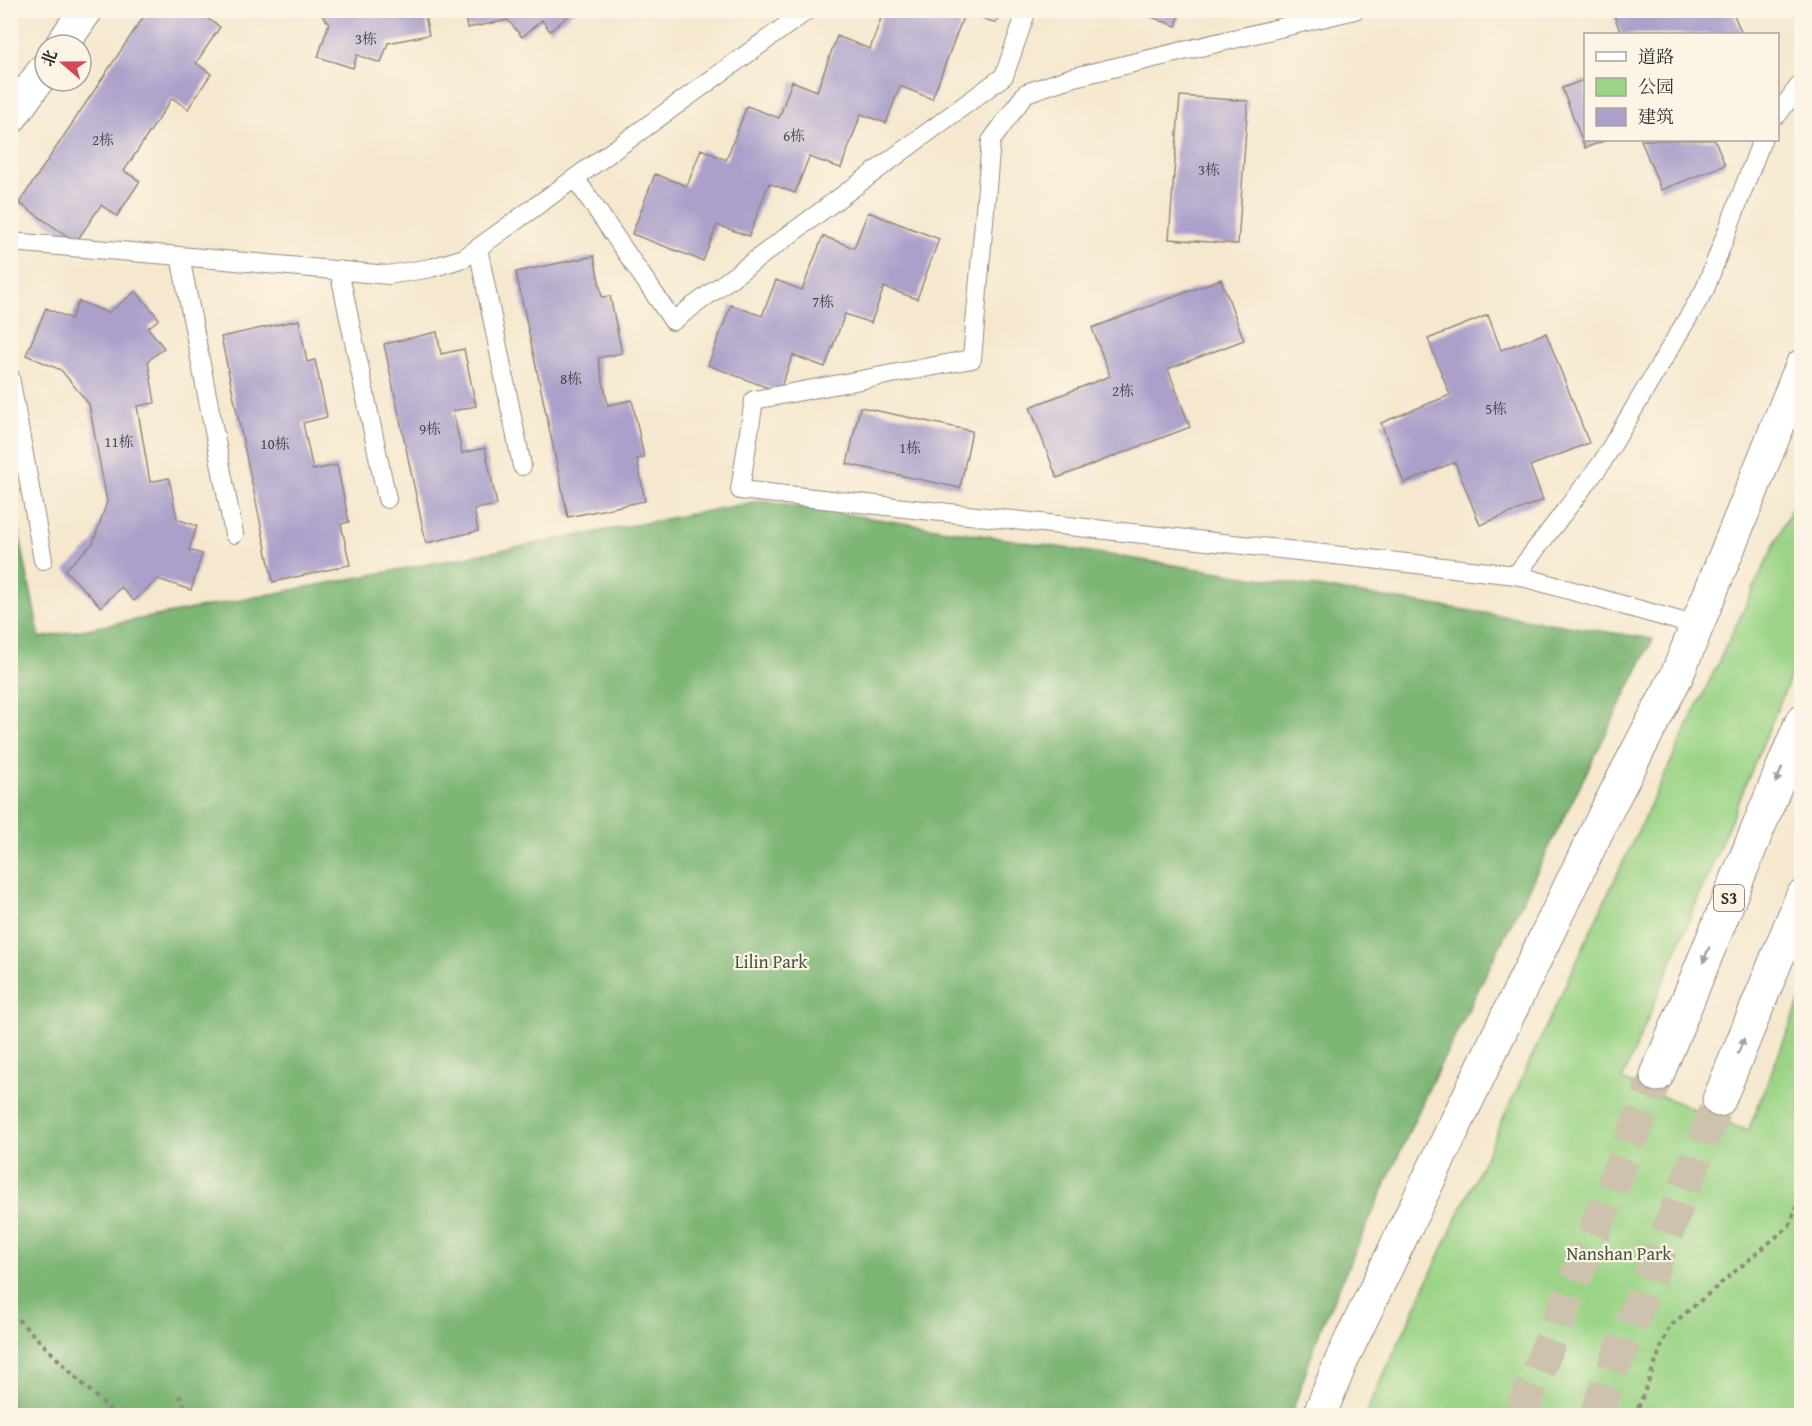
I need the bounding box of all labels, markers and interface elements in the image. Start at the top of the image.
house number: 3栋 [355,28,377,49]
north arrow [33,33,93,93]
legend [1584,33,1779,141]
text: 道路 [1638,43,1674,70]
text: 北 [35,46,63,69]
text: 公园 [1638,73,1674,100]
text: 建筑 [1638,103,1674,130]
house number: 6栋 [783,125,805,146]
house number: 2栋 [92,129,114,150]
house number: 3栋 [1198,159,1220,180]
house number: 7栋 [812,291,834,312]
house number: 8栋 [560,368,582,389]
house number: 2栋 [1112,380,1134,401]
house number: 5栋 [1485,398,1507,419]
house number: 9栋 [419,418,441,439]
house number: 11栋 [104,431,134,452]
house number: 10栋 [260,433,290,454]
house number: 1栋 [899,437,921,458]
one-way arrow [1774,766,1783,784]
road number: S3 [1714,885,1744,911]
one-way arrow [1701,947,1711,965]
park label: Lilin Park [735,948,808,975]
one-way arrow [1737,1037,1746,1055]
park label: Nanshan Park [1567,1240,1672,1267]

